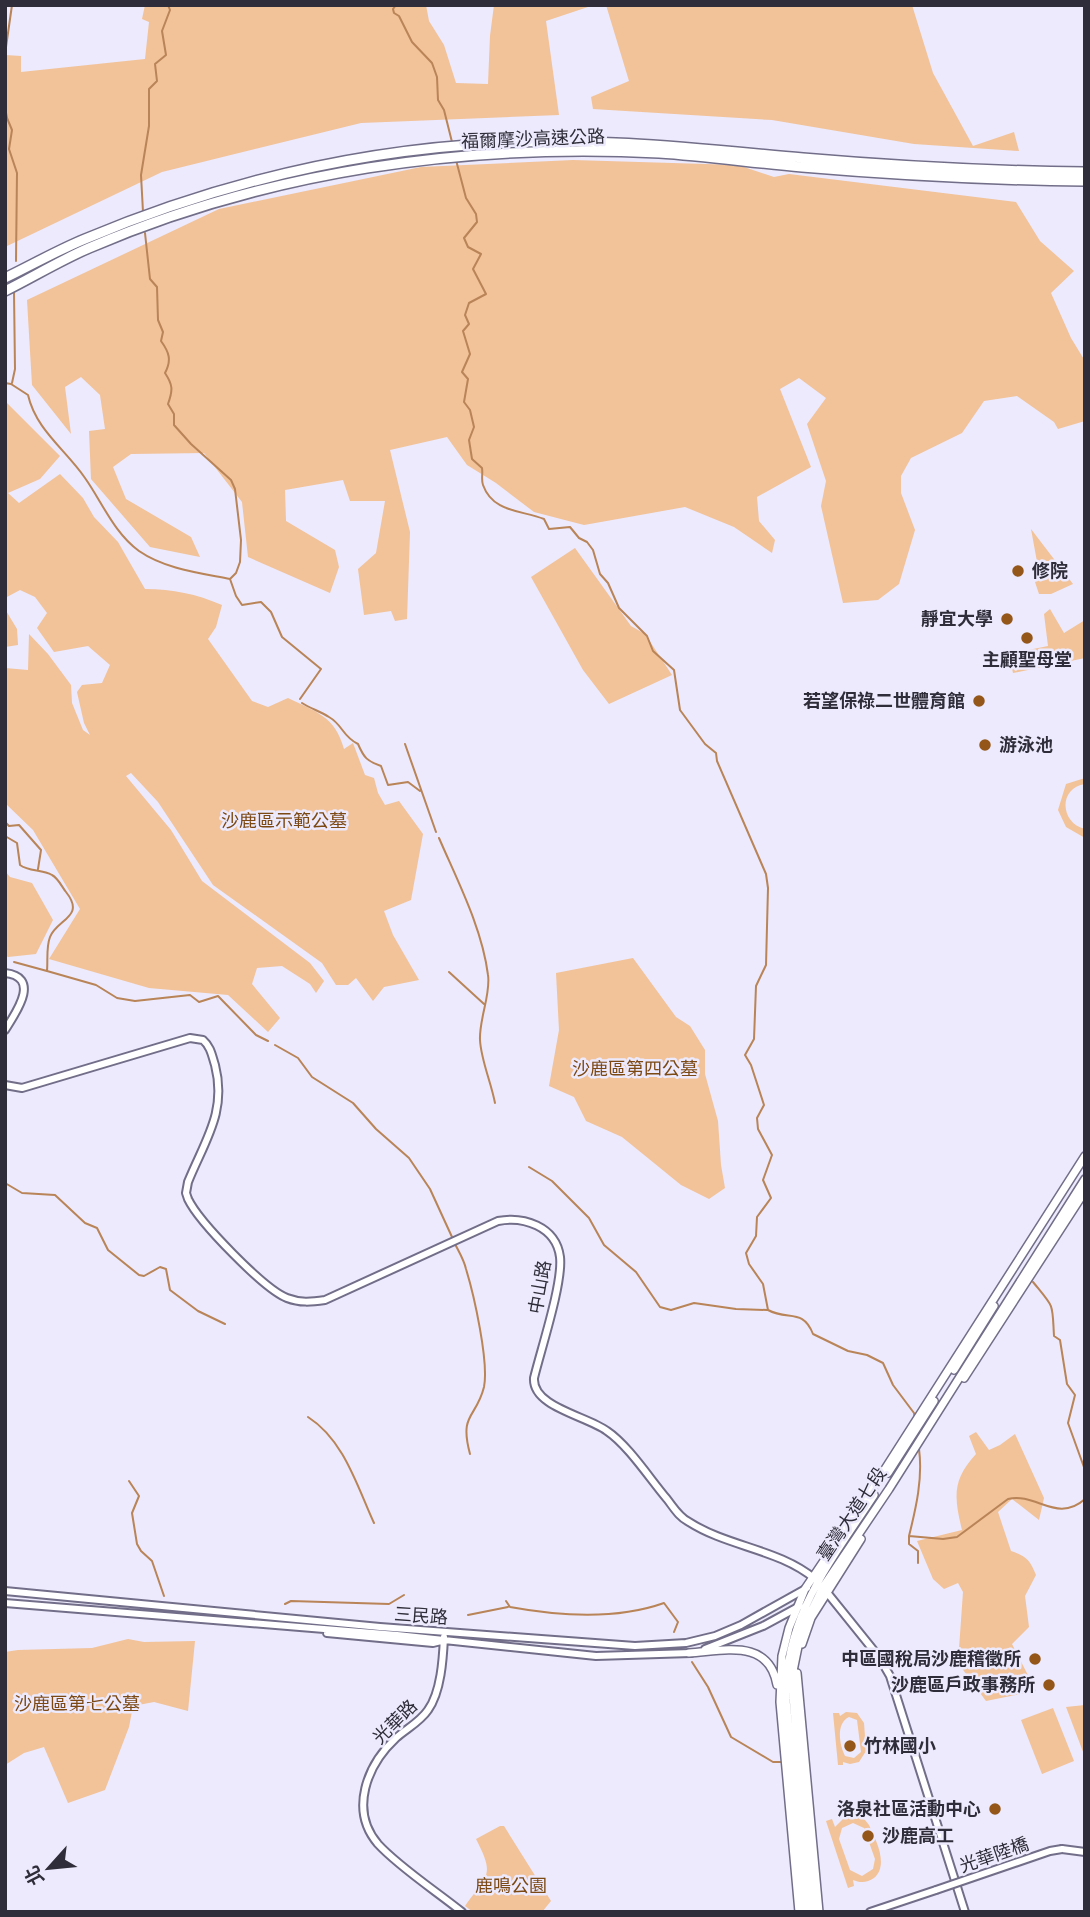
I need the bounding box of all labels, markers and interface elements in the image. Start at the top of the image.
street label: 福爾摩沙高速公路 [461,125,605,153]
place label: 修院 [1031,560,1068,582]
marker: 修院 [1010,563,1026,579]
place label: 靜宜大學 [921,608,993,630]
marker: 靜宜大學 [999,611,1015,627]
marker: 主顧聖母堂 [1019,630,1035,646]
place label: 主顧聖母堂 [982,649,1072,671]
place label: 若望保祿二世體育館 [803,690,965,712]
marker: 若望保祿二世體育館 [971,693,987,709]
place label: 游泳池 [999,734,1053,756]
marker: 游泳池 [977,737,993,753]
park label: 沙鹿區示範公墓 [221,810,347,832]
park label: 沙鹿區第四公墓 [572,1058,698,1080]
street label: 中山路 [524,1259,556,1315]
street label: 臺灣大道七段 [813,1463,891,1565]
street label: 三民路 [393,1603,449,1629]
place label: 中區國稅局沙鹿稽徵所 [841,1648,1021,1670]
marker: 中區國稅局沙鹿稽徵所 [1027,1651,1043,1667]
place label: 沙鹿區戶政事務所 [891,1674,1035,1696]
marker: 沙鹿區戶政事務所 [1041,1677,1057,1693]
park label: 沙鹿區第七公墓 [14,1693,140,1715]
street label: 光華路 [368,1695,422,1749]
place label: 竹林國小 [864,1735,936,1757]
marker: 竹林國小 [842,1738,858,1754]
place label: 洛泉社區活動中心 [837,1798,981,1820]
marker: 洛泉社區活動中心 [987,1801,1003,1817]
place label: 沙鹿高工 [882,1825,954,1847]
marker: 沙鹿高工 [860,1828,876,1844]
north arrow [14,1833,84,1903]
street label: 光華陸橋 [956,1833,1032,1877]
text: 北 [21,1862,49,1889]
park label: 鹿鳴公園 [475,1875,547,1897]

